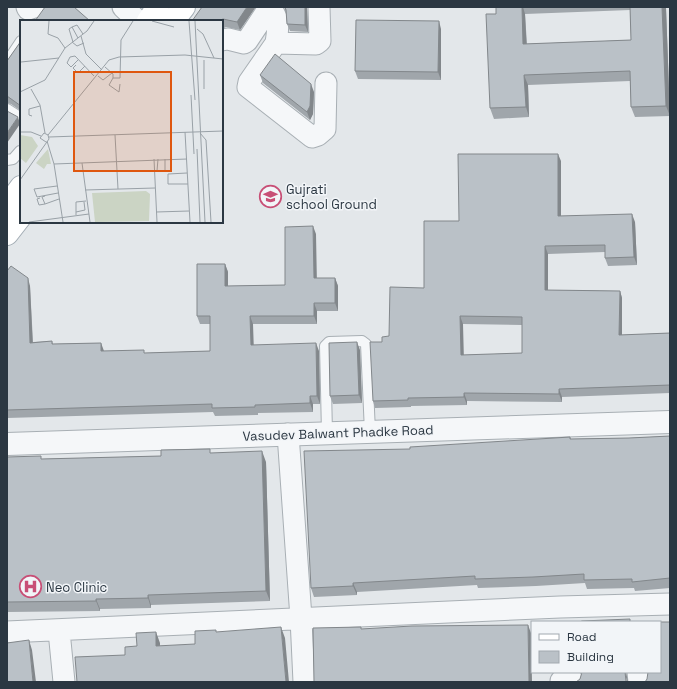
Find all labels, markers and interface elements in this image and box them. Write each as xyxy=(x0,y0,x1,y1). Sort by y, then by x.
inset map xyxy=(20,20,223,223)
place label: Gujrati school Ground xyxy=(286,181,377,213)
school or university icon: Gujrati school Ground xyxy=(258,183,284,209)
street label: Vasudev Balwant Phadke Road xyxy=(242,421,434,445)
hospital icon: Neo Clinic xyxy=(17,574,43,600)
place label: Neo Clinic xyxy=(46,579,108,596)
legend xyxy=(531,621,661,673)
text: Road xyxy=(567,629,596,645)
text: Building xyxy=(567,649,614,665)

